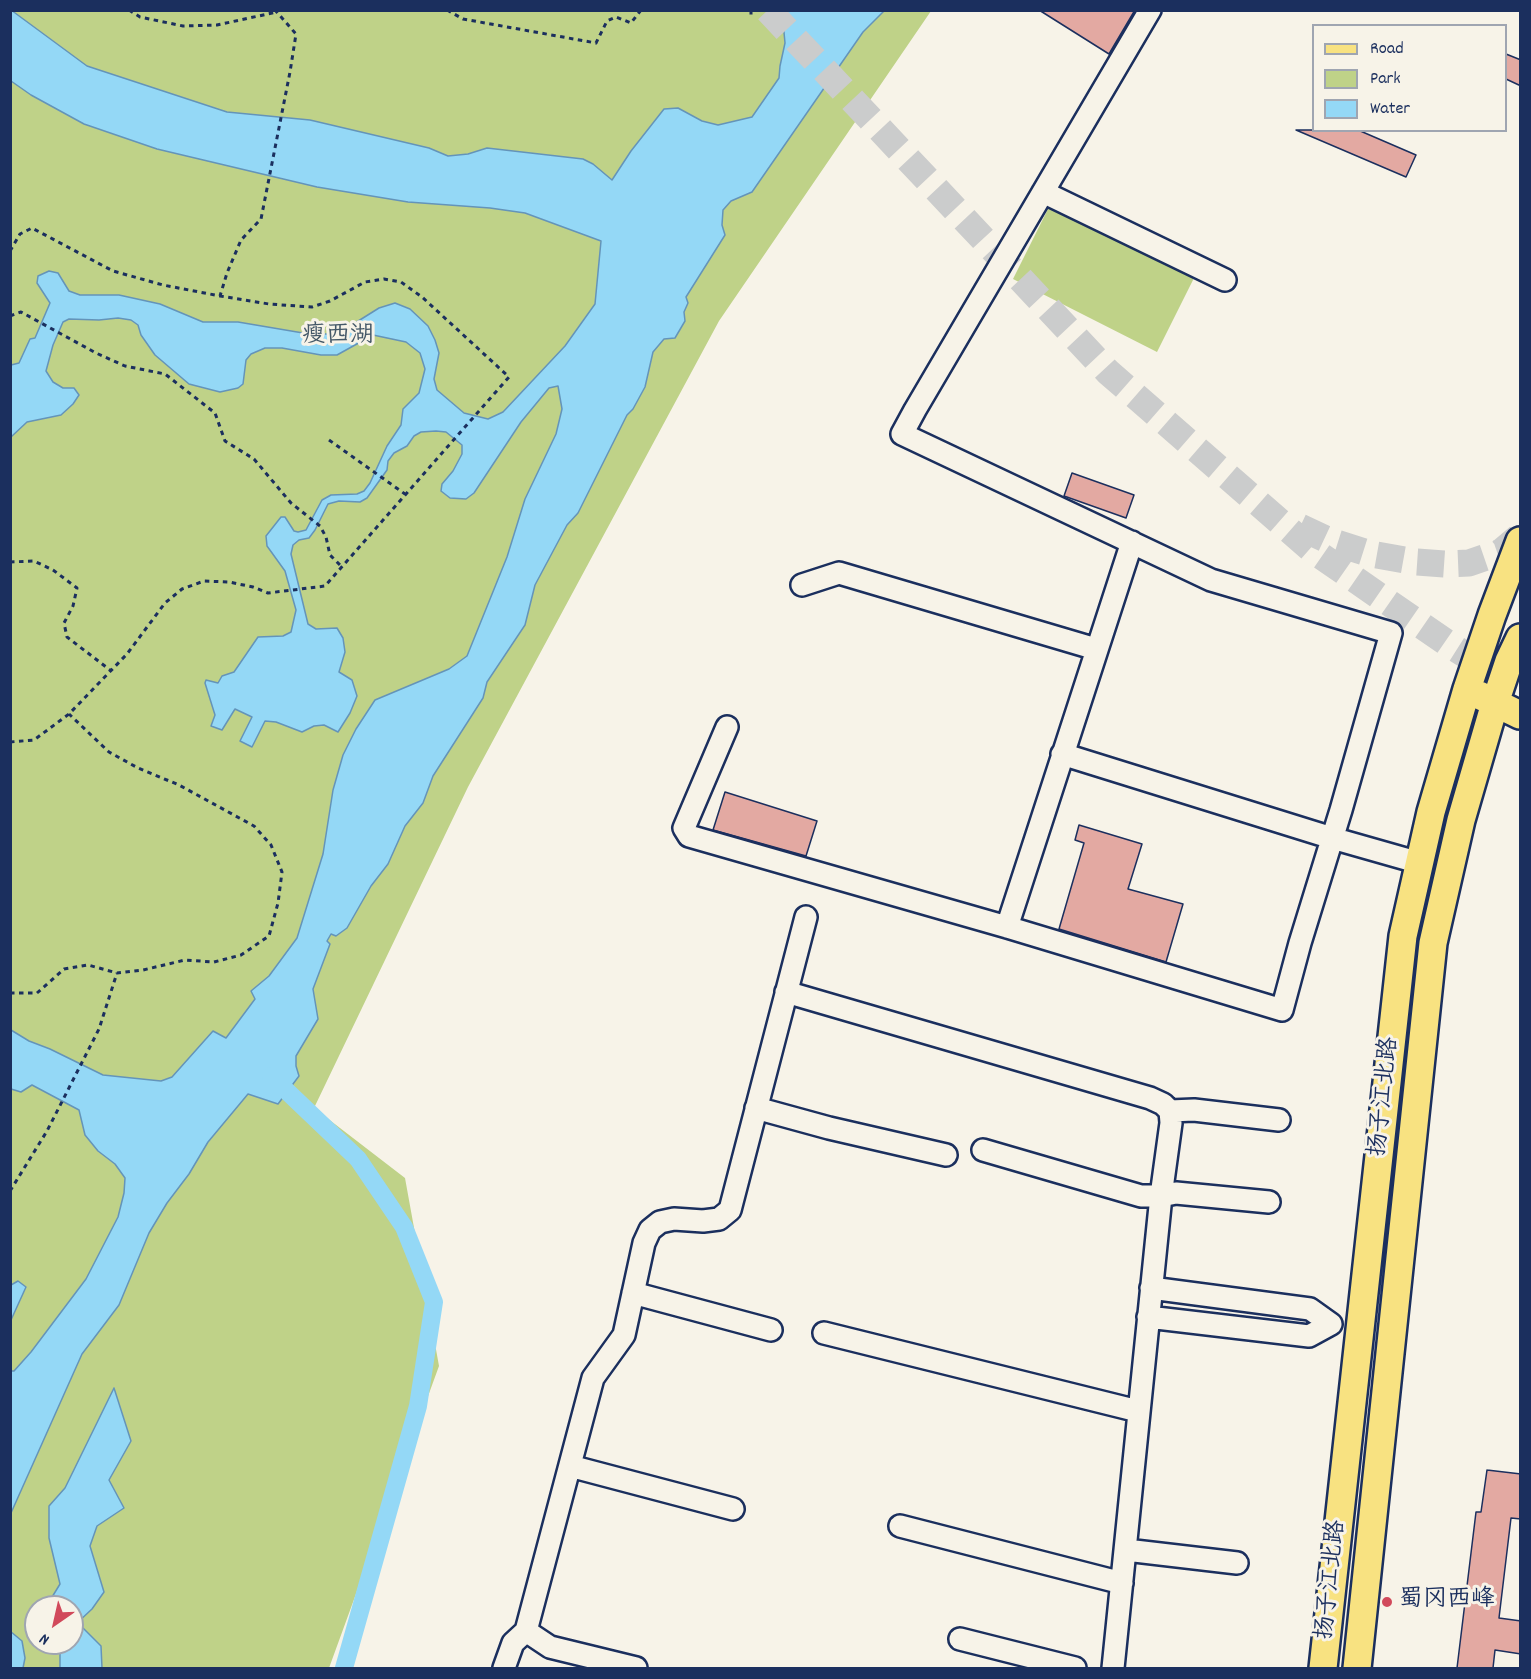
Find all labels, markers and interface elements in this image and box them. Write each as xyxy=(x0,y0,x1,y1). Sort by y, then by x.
legend xyxy=(1312,24,1507,132)
text: Road xyxy=(1370,37,1404,62)
text: Park xyxy=(1370,67,1401,92)
text: Water xyxy=(1370,97,1410,122)
park label: 瘦西湖 xyxy=(302,324,374,352)
street label: 扬子江北路 xyxy=(1365,1036,1407,1158)
street label: 扬子江北路 xyxy=(1312,1519,1354,1641)
place label: 蜀冈西峰 xyxy=(1399,1588,1495,1616)
north arrow xyxy=(24,1595,84,1655)
marker: 蜀冈西峰 xyxy=(1380,1595,1394,1609)
text: N xyxy=(35,1627,54,1650)

